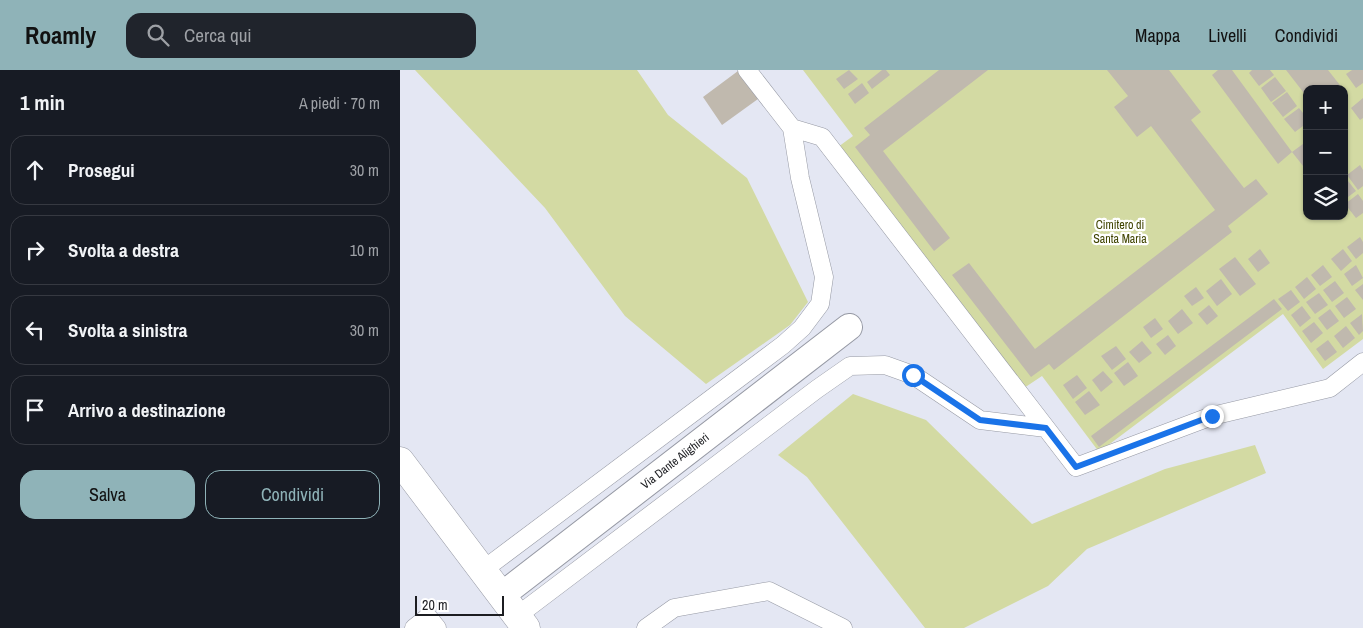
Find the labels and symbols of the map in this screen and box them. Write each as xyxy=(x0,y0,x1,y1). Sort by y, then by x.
park label: Cimitero di Santa Maria xyxy=(1093,217,1147,247)
route start xyxy=(902,364,925,387)
route end xyxy=(1201,405,1224,428)
street label: Via Dante Alighieri xyxy=(638,429,712,493)
scale bar xyxy=(415,593,504,616)

